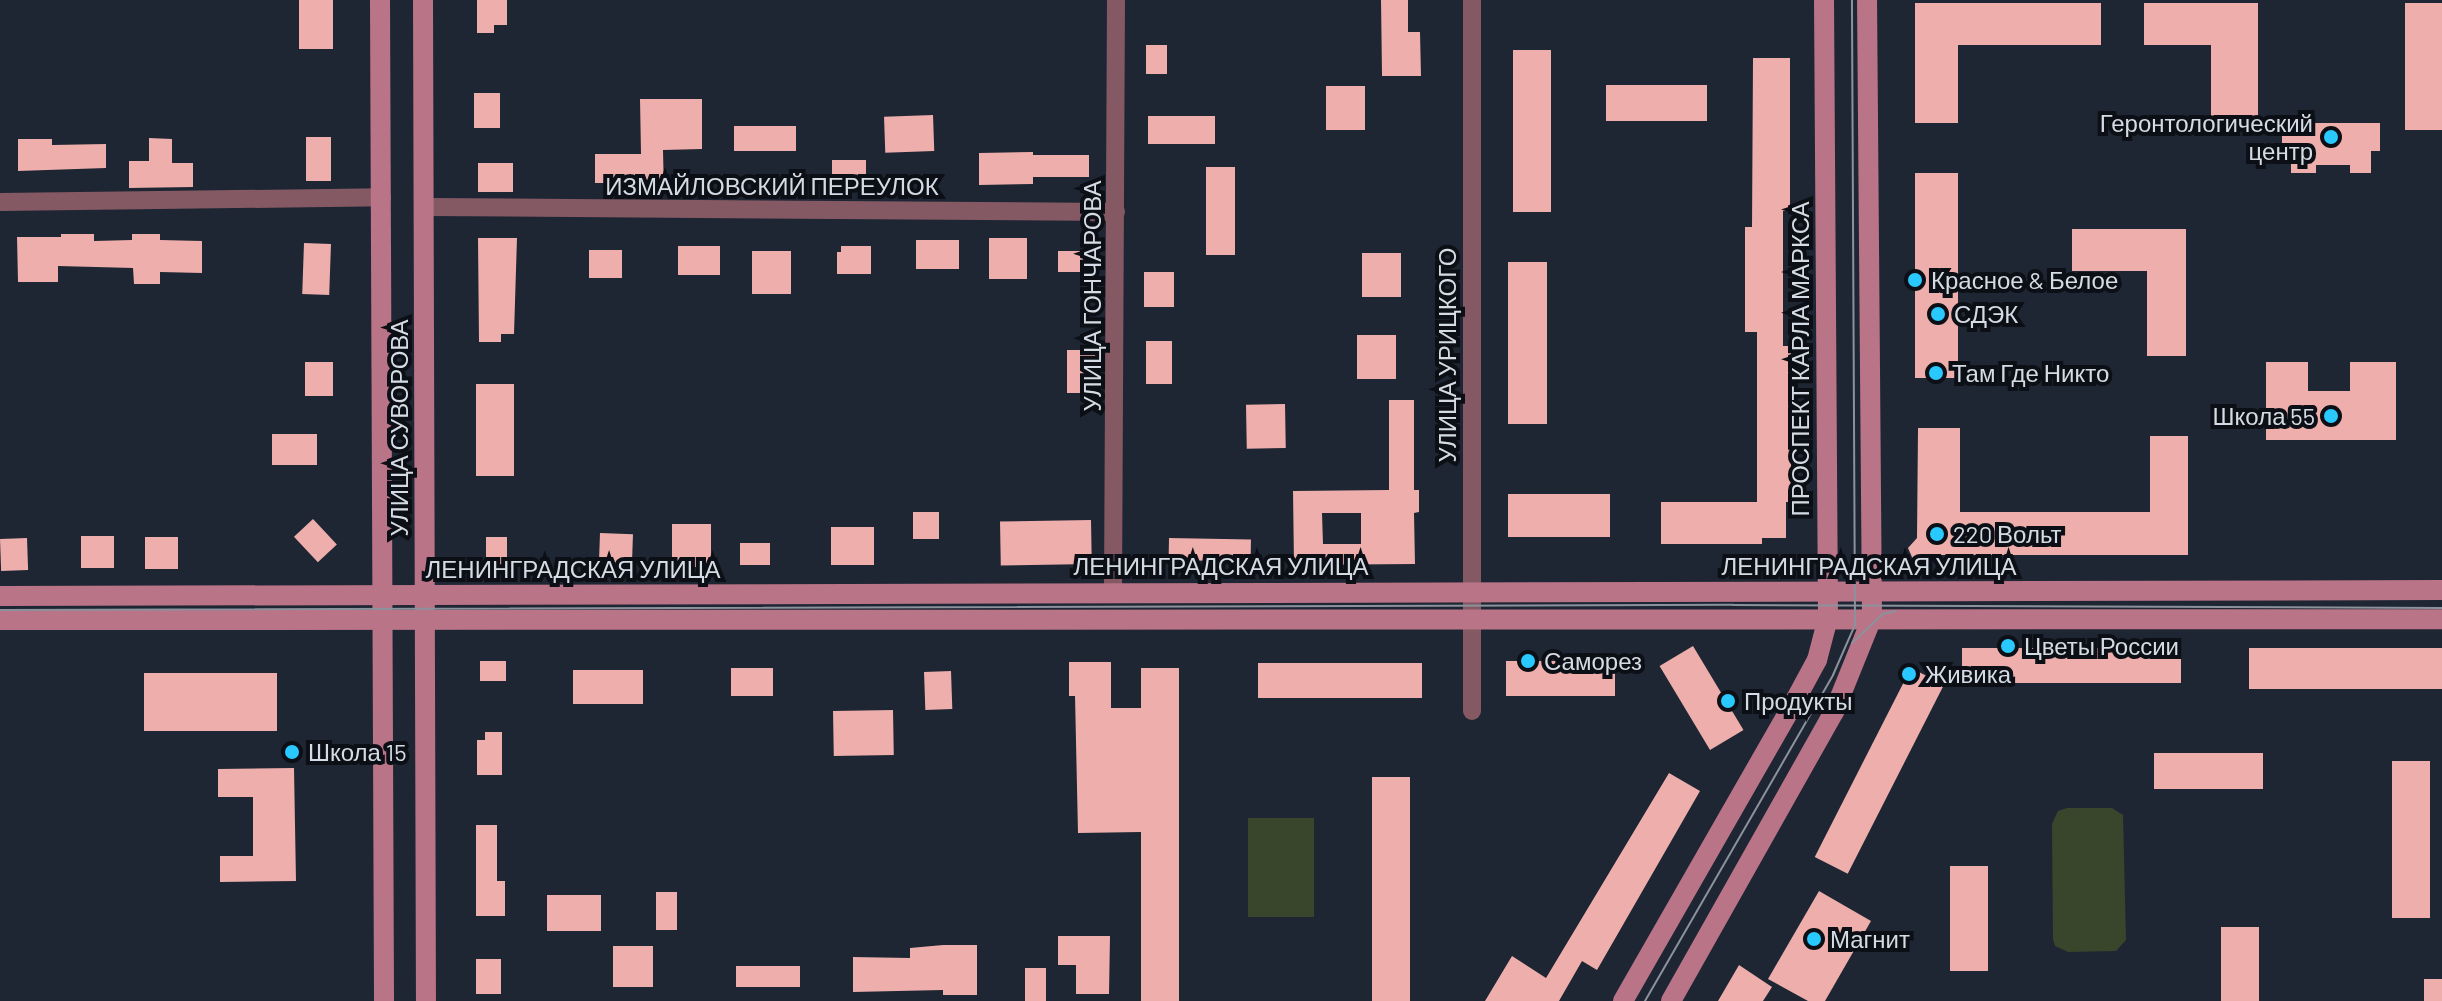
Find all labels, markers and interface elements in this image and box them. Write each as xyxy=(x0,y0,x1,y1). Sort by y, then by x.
place label: Геронтологический центр xyxy=(2100,109,2313,165)
marker: Геронтологический центр xyxy=(2320,126,2342,148)
street label: ИЗМАЙЛОВСКИЙ ПЕРЕУЛОК xyxy=(605,172,939,200)
street label: УЛИЦА ГОНЧАРОВА xyxy=(1078,180,1106,412)
street label: ПРОСПЕКТ КАРЛА МАРКСА xyxy=(1786,201,1814,517)
street label: УЛИЦА УРИЦКОГО xyxy=(1433,248,1461,462)
place label: Красное & Белое xyxy=(1931,266,2118,294)
marker: Красное & Белое xyxy=(1906,271,1924,289)
place label: СДЭК xyxy=(1954,300,2018,328)
marker: СДЭК xyxy=(1929,305,1947,323)
street label: УЛИЦА СУВОРОВА xyxy=(385,319,413,537)
place label: Там Где Никто xyxy=(1952,359,2109,387)
marker: Там Где Никто xyxy=(1927,364,1945,382)
place label: Школа 55 xyxy=(2213,402,2315,430)
marker: Школа 55 xyxy=(2322,407,2340,425)
place label: 220 Вольт xyxy=(1953,520,2062,548)
marker: 220 Вольт xyxy=(1928,525,1946,543)
street label: ЛЕНИНГРАДСКАЯ УЛИЦА xyxy=(1074,552,1368,580)
street label: ЛЕНИНГРАДСКАЯ УЛИЦА xyxy=(1722,552,2016,580)
street label: ЛЕНИНГРАДСКАЯ УЛИЦА xyxy=(426,555,720,583)
place label: Цветы России xyxy=(2024,632,2179,660)
marker: Цветы России xyxy=(1999,637,2017,655)
place label: Саморез xyxy=(1544,647,1642,675)
marker: Саморез xyxy=(1519,652,1537,670)
place label: Живика xyxy=(1925,660,2011,688)
marker: Живика xyxy=(1900,665,1918,683)
place label: Продукты xyxy=(1744,687,1852,715)
marker: Продукты xyxy=(1719,692,1737,710)
place label: Школа 15 xyxy=(308,738,406,766)
marker: Школа 15 xyxy=(283,743,301,761)
place label: Магнит xyxy=(1830,925,1910,953)
marker: Магнит xyxy=(1805,930,1823,948)

